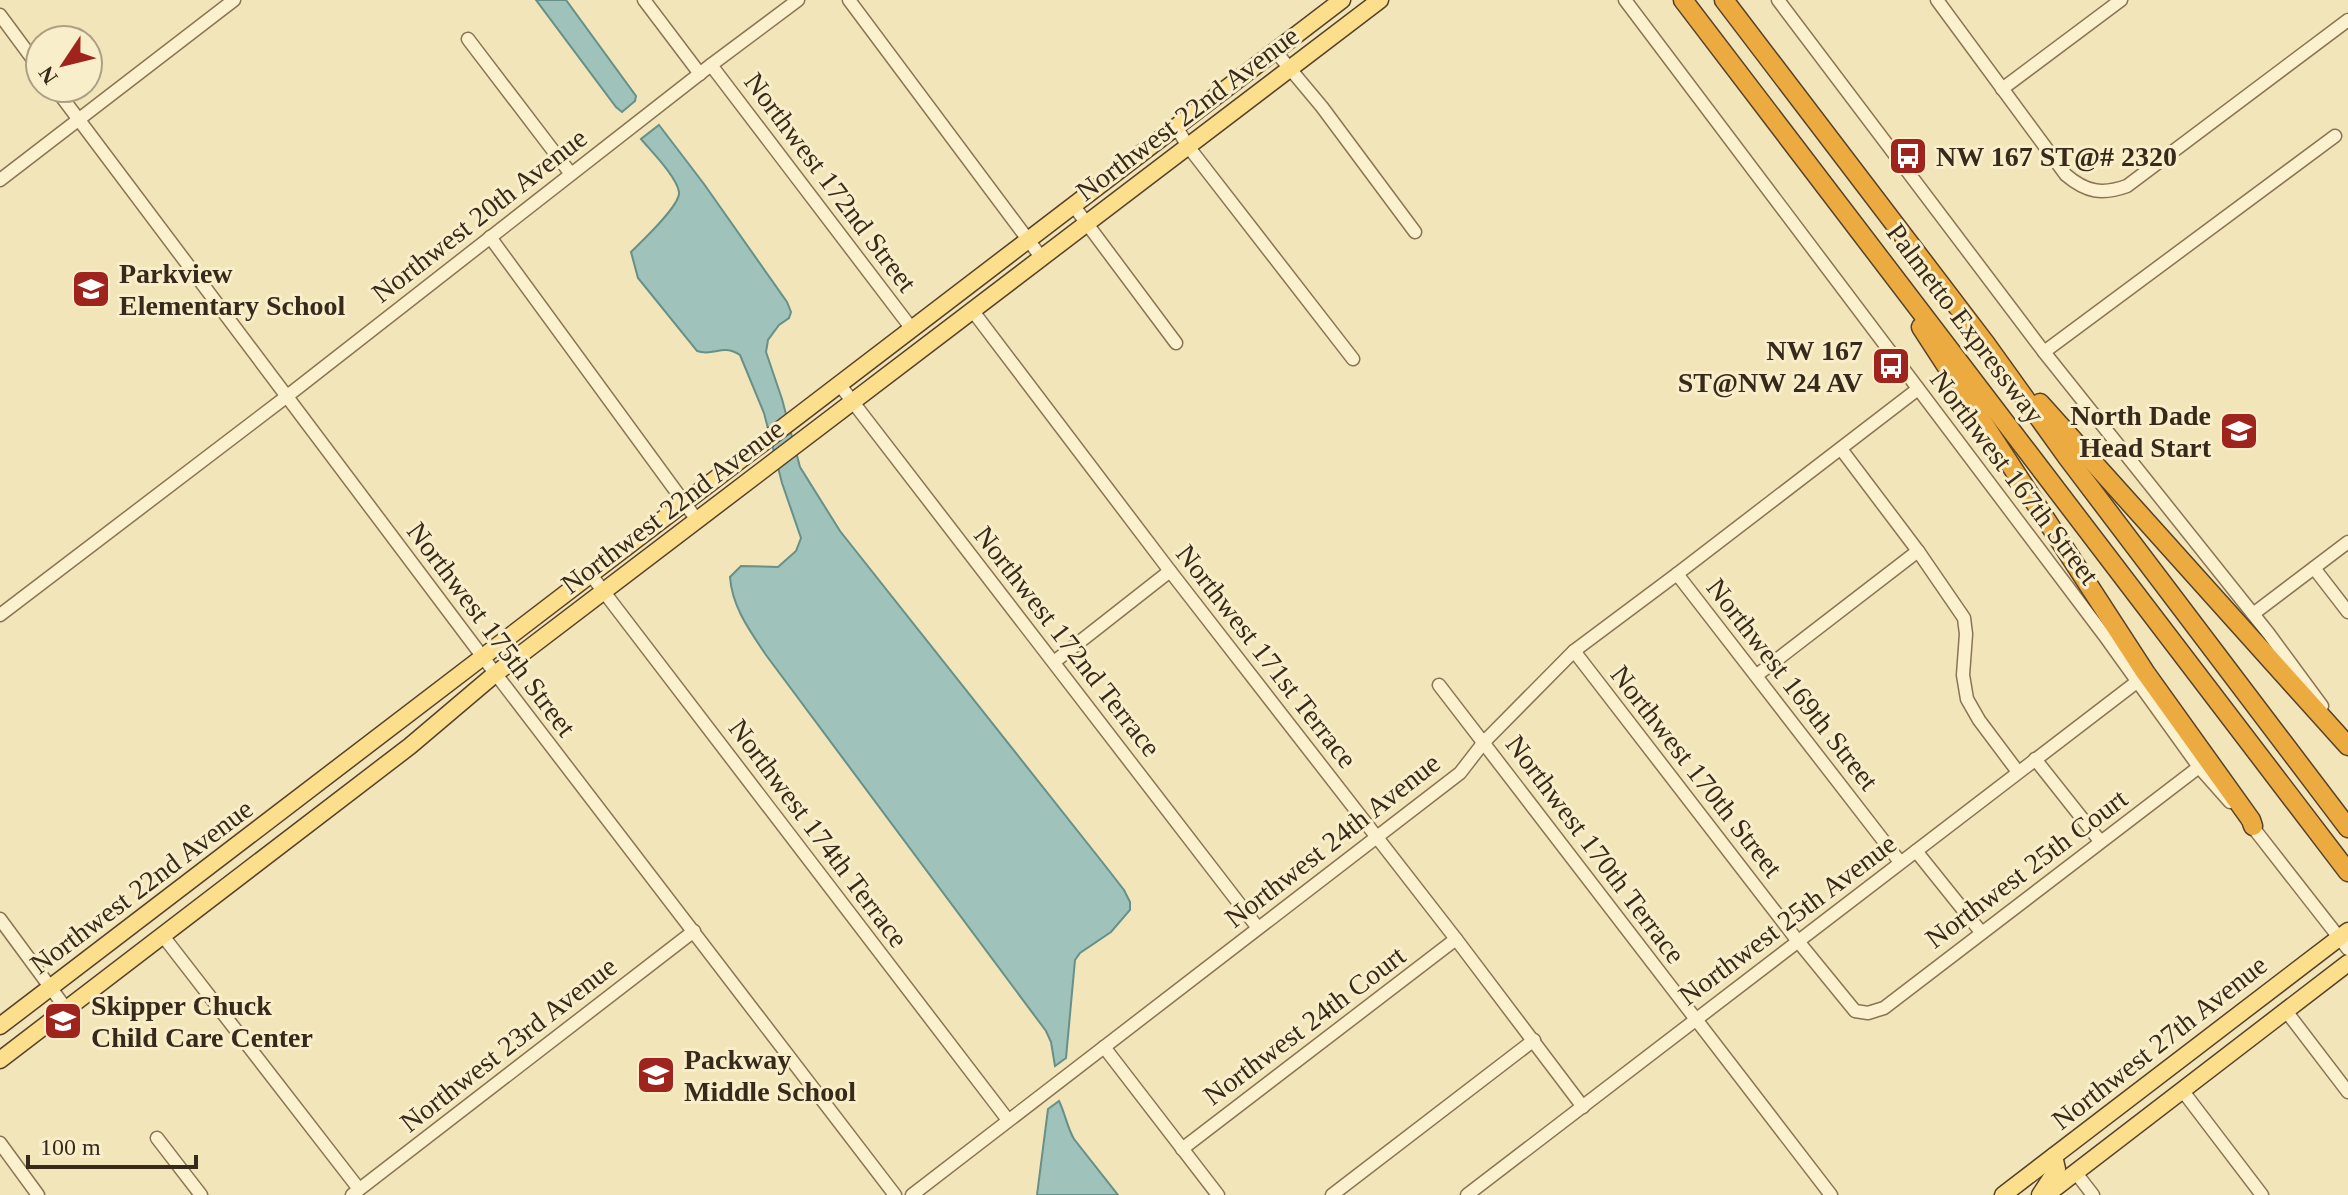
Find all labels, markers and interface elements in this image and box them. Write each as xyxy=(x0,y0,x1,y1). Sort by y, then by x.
street label: Northwest 22nd Avenue xyxy=(1070,20,1304,207)
north arrow xyxy=(24,24,104,104)
text: N xyxy=(33,61,63,89)
street label: Northwest 172nd Street xyxy=(738,67,923,298)
street label: Northwest 20th Avenue xyxy=(366,122,593,309)
bus stop icon: NW 167 ST@# 2320 xyxy=(1887,135,1929,177)
place label: NW 167 ST@# 2320 xyxy=(1936,141,2177,172)
street label: Palmetto Expressway xyxy=(1880,217,2051,429)
place label: Parkview Elementary School xyxy=(119,258,346,321)
school or university icon: Parkview Elementary School xyxy=(70,268,112,310)
place label: NW 167 ST@NW 24 AV xyxy=(1678,335,1863,398)
bus stop icon: NW 167 ST@NW 24 AV xyxy=(1870,345,1912,387)
street label: Northwest 167th Street xyxy=(1924,364,2105,591)
place label: North Dade Head Start xyxy=(2070,400,2212,463)
school or university icon: North Dade Head Start xyxy=(2218,410,2260,452)
street label: Northwest 22nd Avenue xyxy=(555,413,789,600)
street label: Northwest 175th Street xyxy=(401,516,582,743)
street label: Northwest 172nd Terrace xyxy=(968,520,1167,763)
street label: Northwest 171st Terrace xyxy=(1170,539,1363,774)
street label: Northwest 169th Street xyxy=(1700,572,1885,796)
street label: Northwest 170th Street xyxy=(1604,659,1789,883)
street label: Northwest 174th Terrace xyxy=(723,713,914,953)
street label: Northwest 170th Terrace xyxy=(1500,729,1691,969)
street label: Northwest 24th Avenue xyxy=(1219,747,1446,934)
street label: Northwest 25th Court xyxy=(1919,782,2133,954)
street label: Northwest 22nd Avenue xyxy=(24,793,258,980)
street label: Northwest 25th Avenue xyxy=(1673,828,1902,1011)
street label: Northwest 24th Court xyxy=(1197,939,1411,1111)
street label: Northwest 27th Avenue xyxy=(2046,949,2273,1136)
street label: Northwest 23rd Avenue xyxy=(394,950,622,1138)
place label: Skipper Chuck Child Care Center xyxy=(91,990,313,1053)
school or university icon: Skipper Chuck Child Care Center xyxy=(42,1000,84,1042)
place label: Packway Middle School xyxy=(684,1044,856,1107)
school or university icon: Packway Middle School xyxy=(635,1054,677,1096)
scale bar xyxy=(28,1119,196,1169)
text: 100 m xyxy=(40,1134,101,1160)

